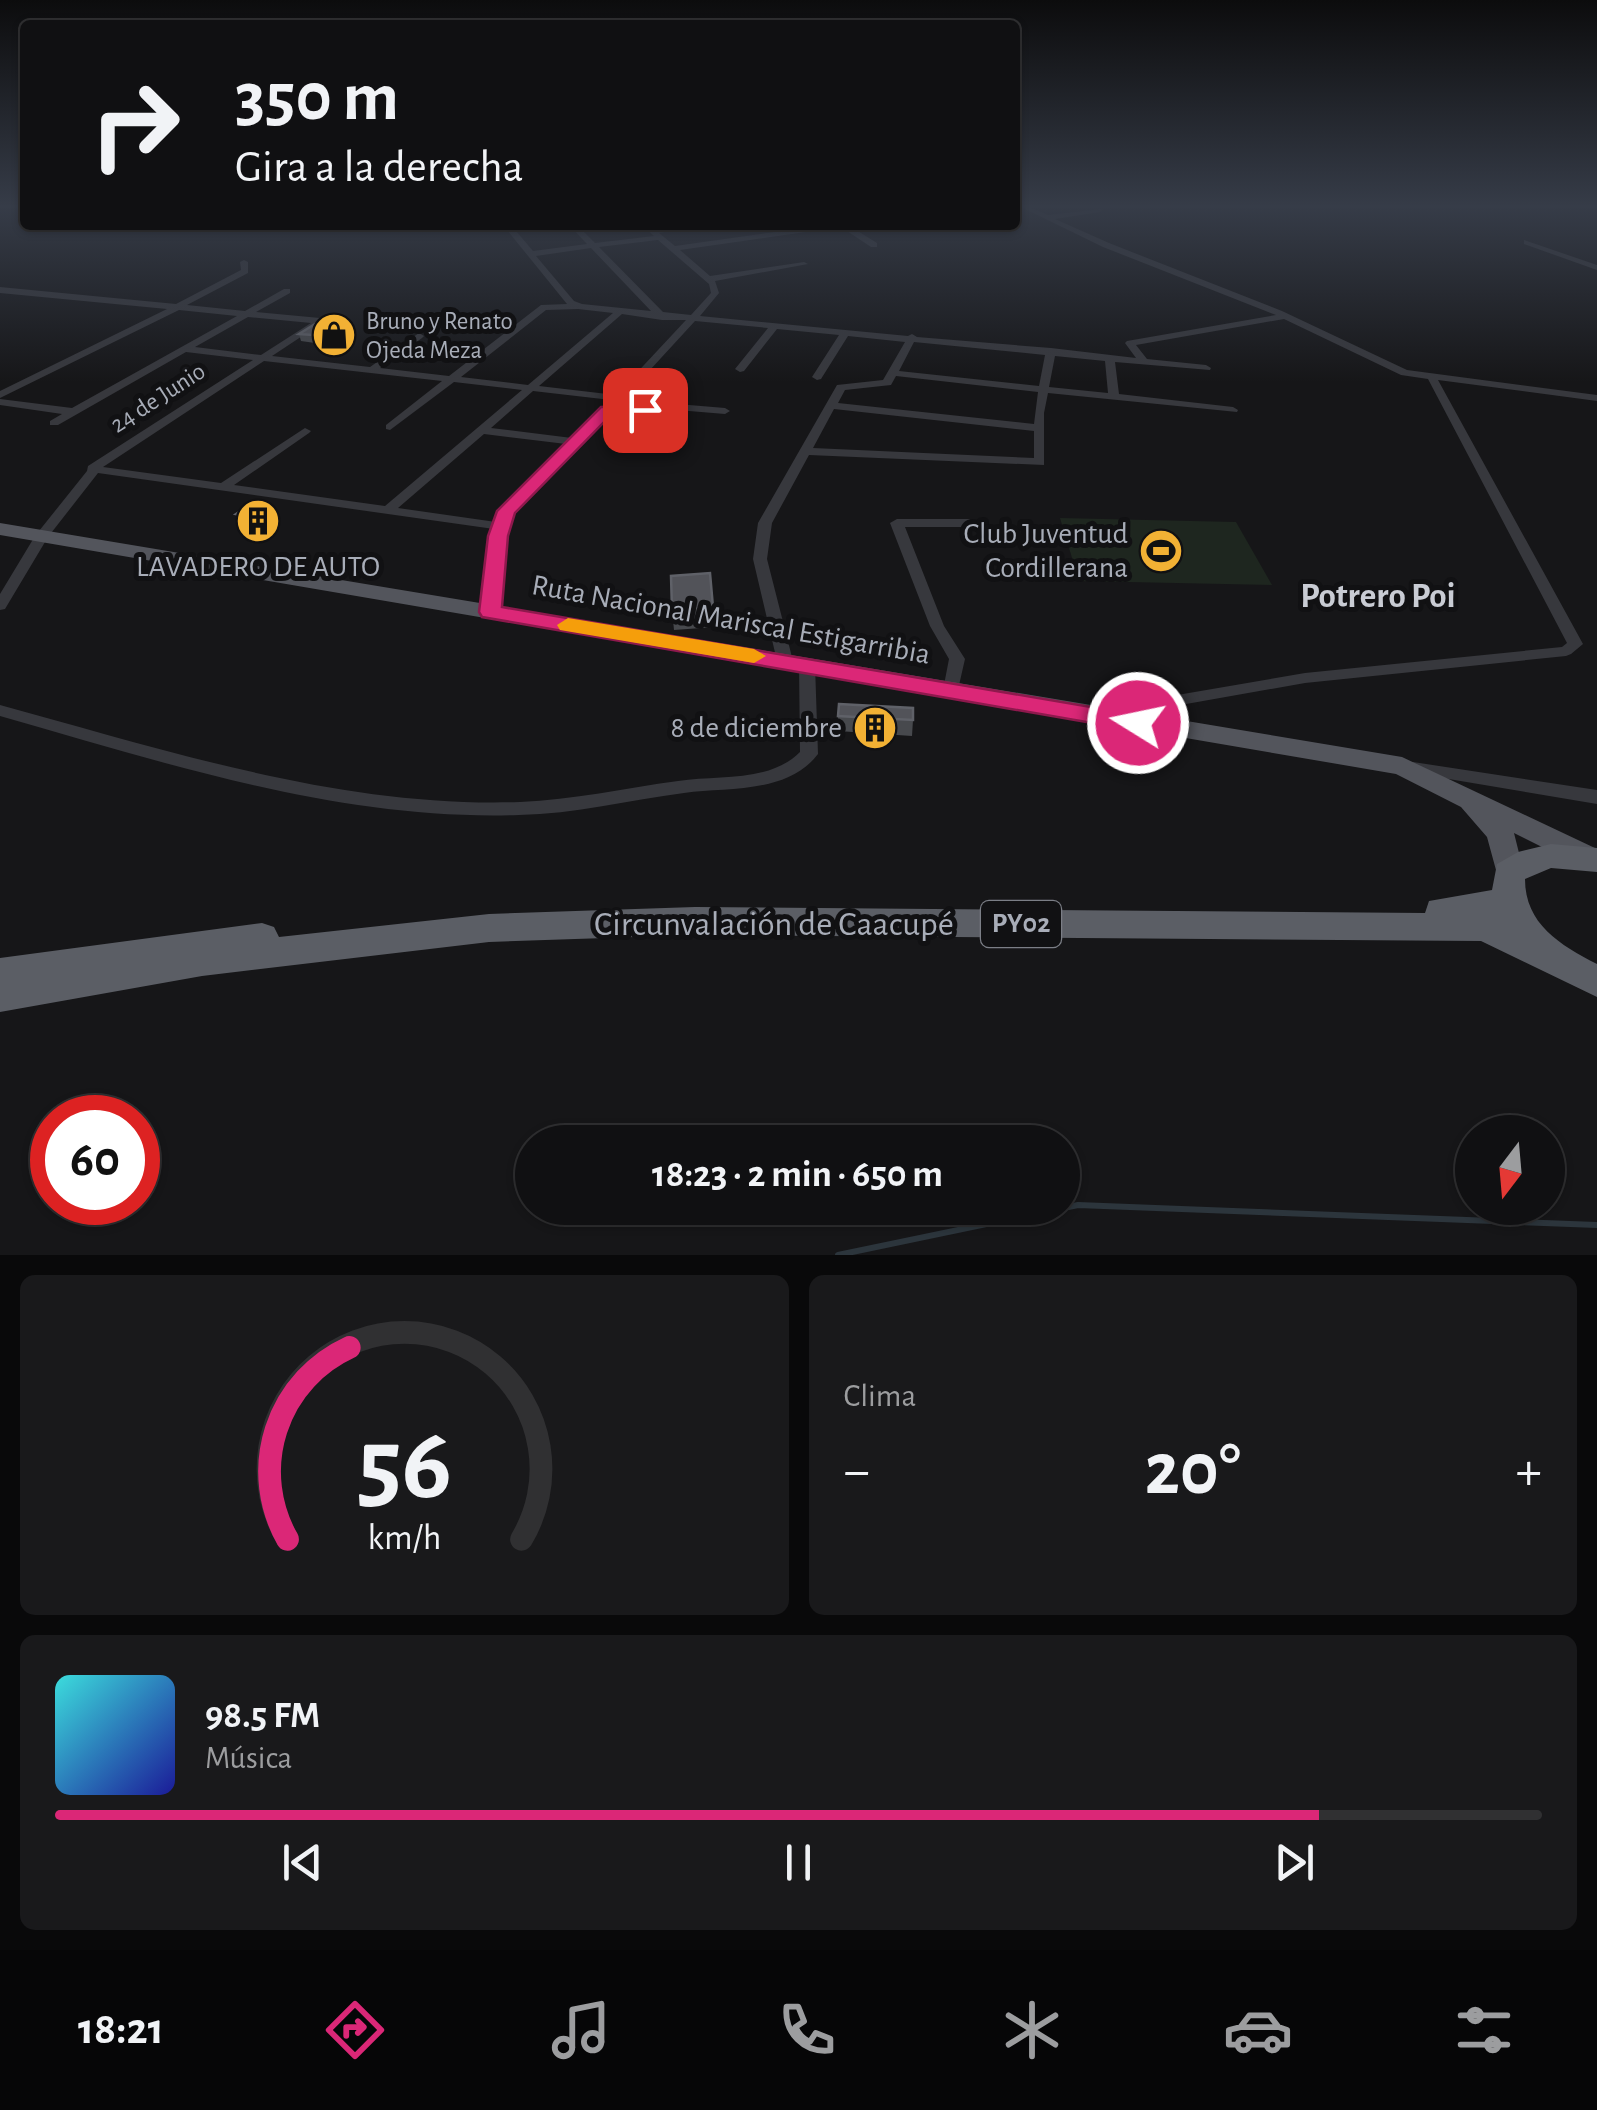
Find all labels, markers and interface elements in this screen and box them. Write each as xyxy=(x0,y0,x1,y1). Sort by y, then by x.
icon: right xyxy=(70,60,200,190)
text: 350 m xyxy=(235,63,399,133)
text: Gira a la derecha xyxy=(235,145,524,190)
place label: Bruno y Renato Ojeda Meza xyxy=(366,309,513,363)
shop icon: Bruno y Renato Ojeda Meza xyxy=(311,312,357,358)
street label: 24 de Junio xyxy=(106,358,210,438)
pin xyxy=(603,368,688,453)
icon: arrive xyxy=(618,383,673,438)
building icon: LAVADERO DE AUTO xyxy=(235,498,281,544)
place label: Club Juventud Cordillerana xyxy=(963,519,1128,583)
sports icon: Club Juventud Cordillerana xyxy=(1138,528,1184,574)
place label: LAVADERO DE AUTO xyxy=(136,552,380,582)
street label: Ruta Nacional Mariscal Estigarribia xyxy=(529,570,933,670)
district label: Potrero Poi xyxy=(1300,579,1456,614)
position arrow xyxy=(1086,671,1190,775)
building icon: 8 de diciembre xyxy=(852,705,898,751)
place label: 8 de diciembre xyxy=(670,713,842,743)
road number: PY02 xyxy=(981,901,1061,947)
street label: Circunvalación de Caacupé xyxy=(594,907,954,942)
speed limit sign: 60 xyxy=(30,1095,160,1225)
north arrow xyxy=(1455,1115,1565,1225)
map controls xyxy=(1455,1115,1565,1225)
text: 18:23 · 2 min · 650 m xyxy=(652,1156,943,1194)
text: Clima xyxy=(844,1380,916,1412)
text: 56 xyxy=(357,1414,452,1518)
text: 20° xyxy=(1145,1433,1241,1508)
text: − xyxy=(844,1444,870,1499)
text: + xyxy=(1516,1444,1542,1499)
text: km/h xyxy=(367,1520,441,1556)
text: 98.5 FM xyxy=(205,1697,320,1735)
text: Música xyxy=(205,1742,292,1774)
icon: previous xyxy=(275,1835,330,1890)
icon: pause xyxy=(771,1835,826,1890)
icon: next xyxy=(1267,1835,1322,1890)
icon: directions xyxy=(320,1995,390,2065)
icon: music xyxy=(546,1995,616,2065)
icon: phone xyxy=(772,1995,842,2065)
icon: climate xyxy=(997,1995,1067,2065)
icon: car xyxy=(1223,1995,1293,2065)
icon: filters xyxy=(1449,1995,1519,2065)
text: 18:21 xyxy=(78,2007,164,2052)

